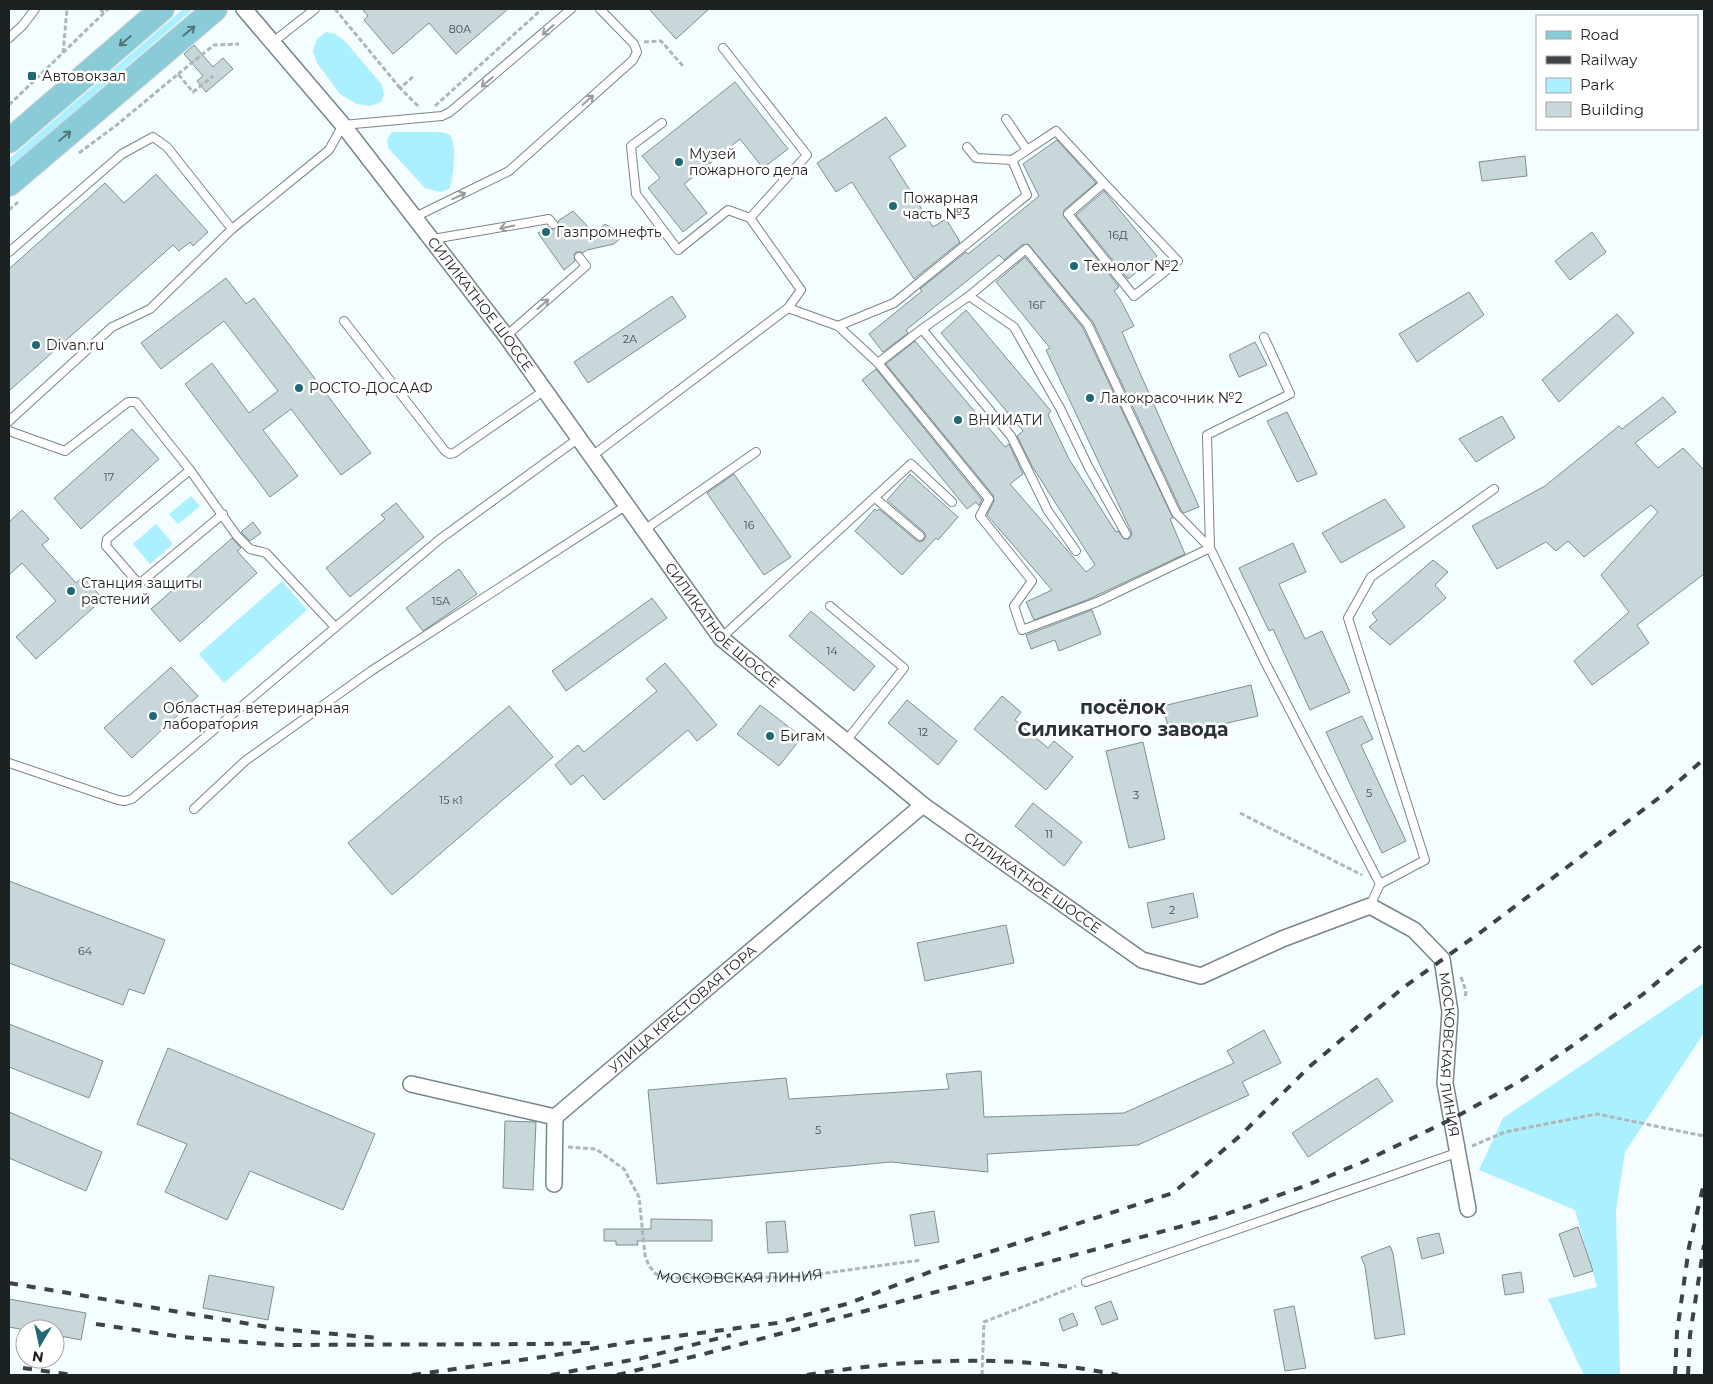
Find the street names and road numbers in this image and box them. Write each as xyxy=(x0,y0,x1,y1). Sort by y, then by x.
street label: СИЛИКАТНОЕ ШОССЕ xyxy=(424,233,537,374)
street label: СИЛИКАТНОЕ ШОССЕ xyxy=(661,559,783,692)
street label: СИЛИКАТНОЕ ШОССЕ xyxy=(960,828,1105,937)
street label: УЛИЦА КРЕСТОВАЯ ГОРА xyxy=(605,941,761,1077)
street label: МОСКОВСКАЯ ЛИНИЯ xyxy=(1435,971,1464,1138)
street label: МОСКОВСКАЯ ЛИНИЯ xyxy=(654,1265,824,1287)

